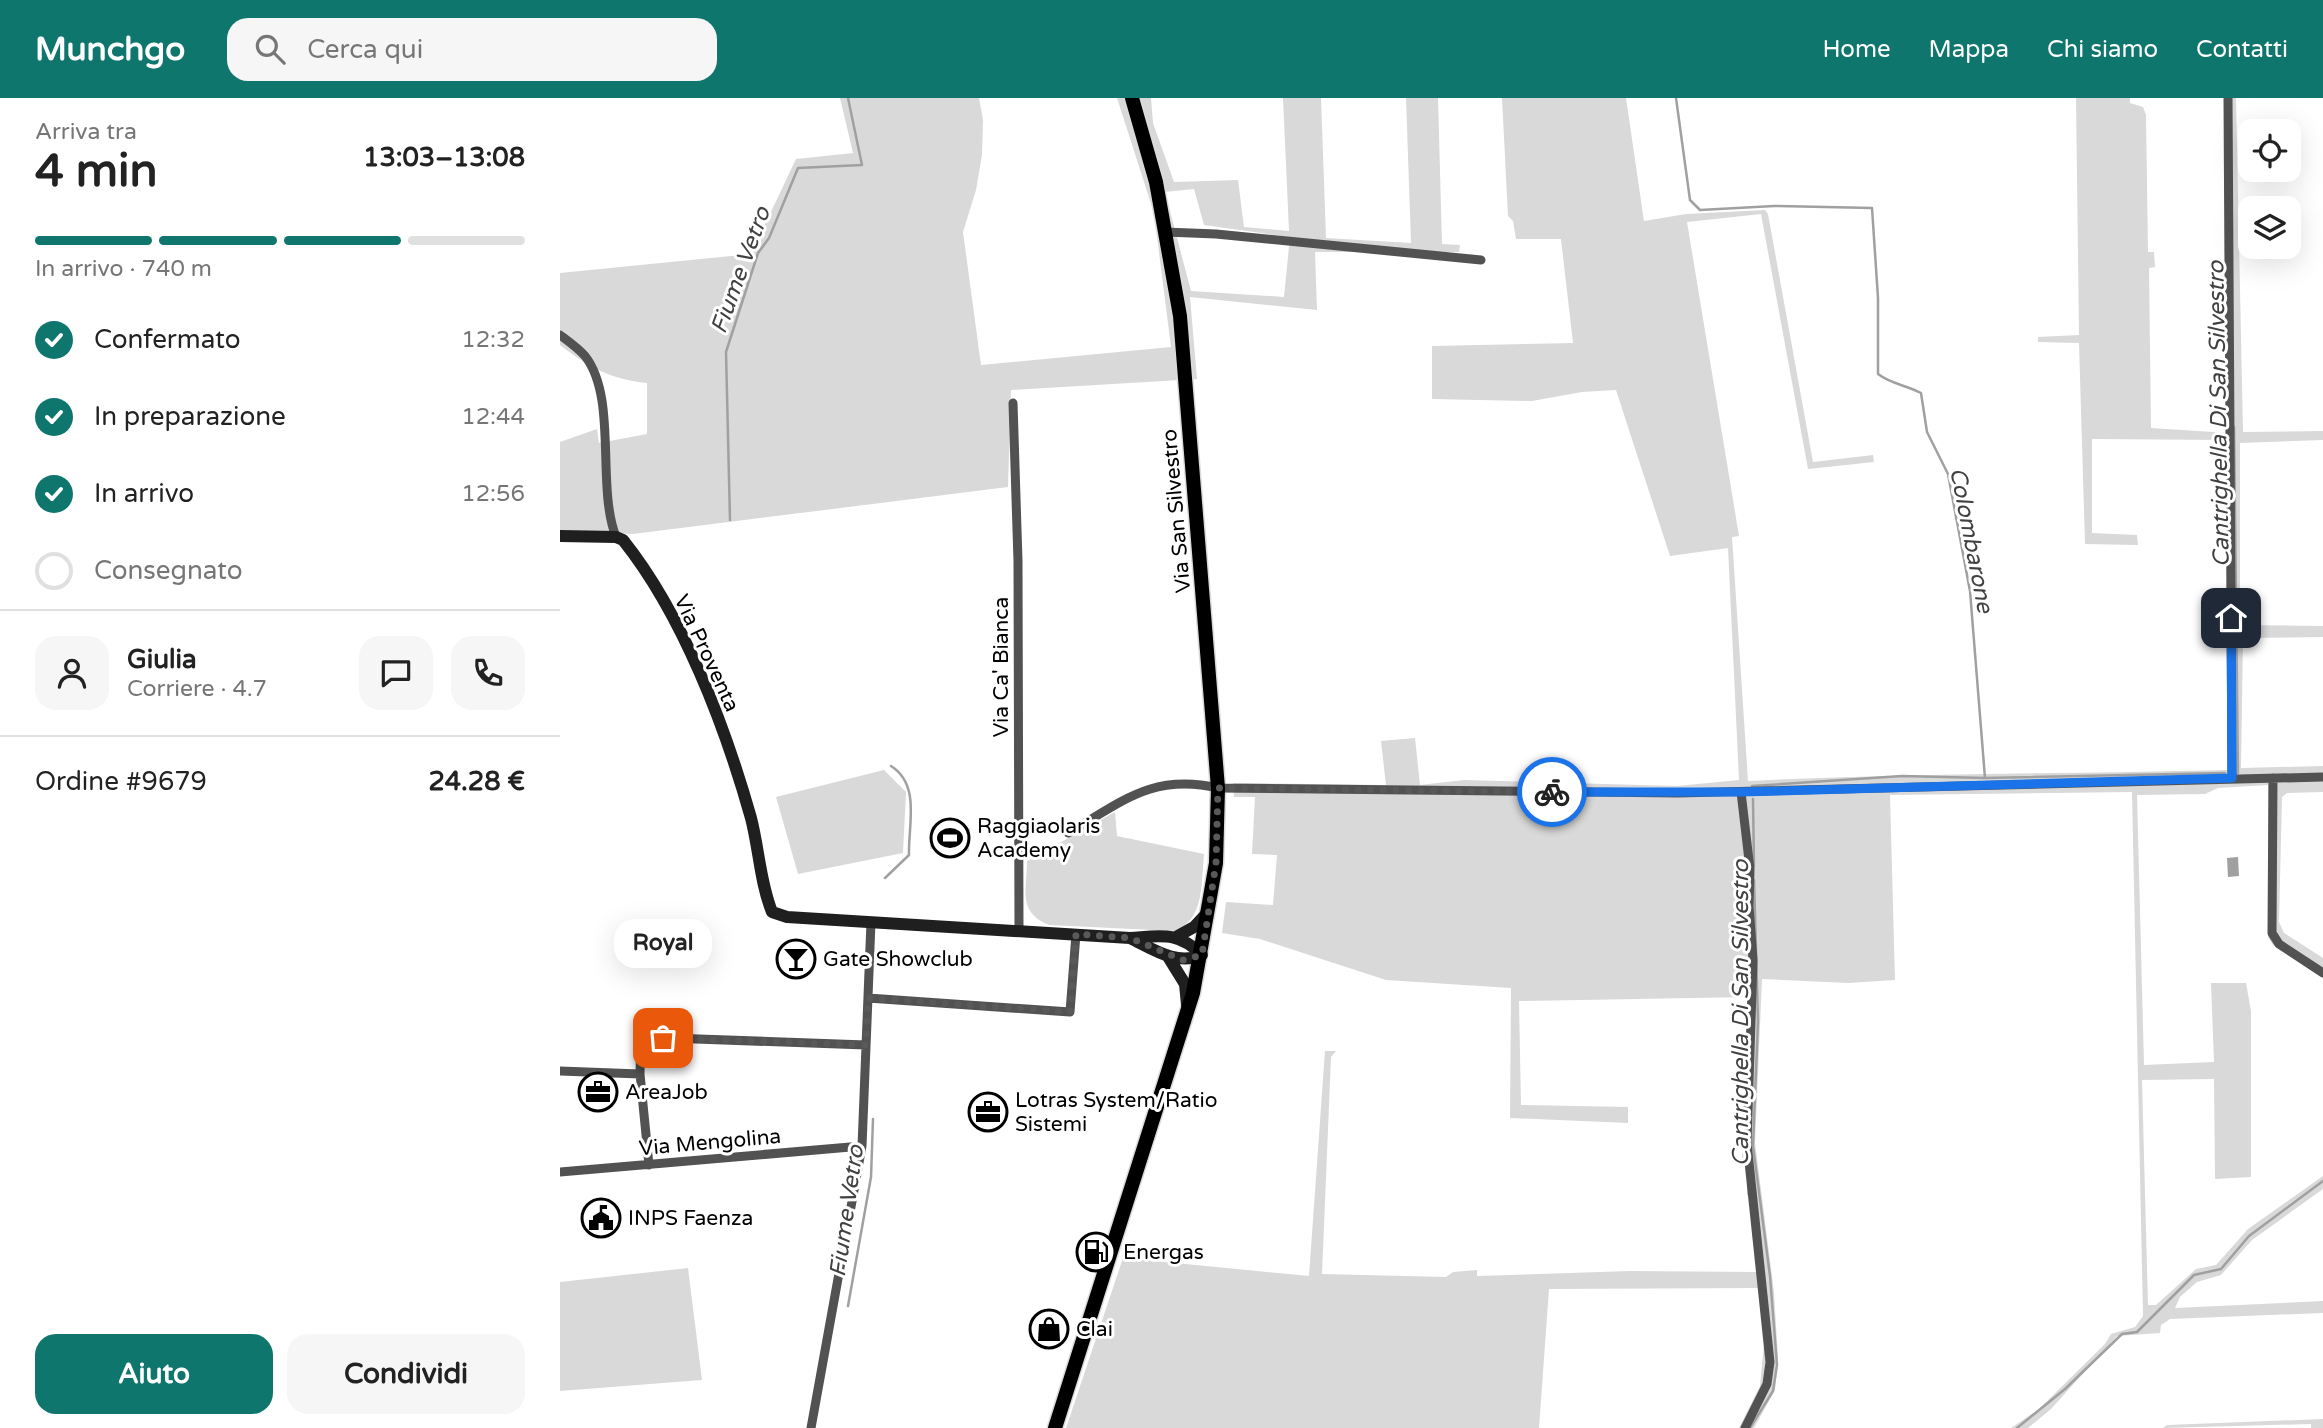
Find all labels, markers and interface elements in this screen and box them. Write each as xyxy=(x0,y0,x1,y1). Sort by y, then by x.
search box xyxy=(227,18,717,81)
text: Munchgo xyxy=(35,30,185,69)
icon: search xyxy=(251,30,289,68)
text: Cerca qui xyxy=(307,34,423,65)
text: Home xyxy=(1823,35,1891,64)
text: Mappa xyxy=(1929,35,2009,64)
text: Chi siamo xyxy=(2047,35,2158,64)
text: Contatti xyxy=(2196,35,2288,64)
text: Arriva tra xyxy=(35,118,137,146)
map controls xyxy=(2238,119,2301,259)
button: locate xyxy=(2238,119,2301,182)
text: 13:03–13:08 xyxy=(363,142,525,173)
text: 4 min xyxy=(35,144,158,199)
button: layers xyxy=(2238,196,2301,259)
water label: Fiume Vetro xyxy=(705,202,777,337)
text: In arrivo · 740 m xyxy=(35,255,212,283)
water label: Cantrighella Di San Silvestro xyxy=(2202,260,2236,567)
icon: check xyxy=(35,321,73,359)
text: Confermato xyxy=(94,324,241,355)
text: 12:32 xyxy=(461,326,525,354)
icon: check xyxy=(35,398,73,436)
text: In preparazione xyxy=(94,401,286,432)
text: 12:44 xyxy=(461,403,525,431)
street label: Via San Silvestro xyxy=(1157,428,1196,594)
water label: Colombarone xyxy=(1943,465,1999,617)
icon: check xyxy=(35,475,73,513)
text: In arrivo xyxy=(94,478,194,509)
text: 12:56 xyxy=(461,480,525,508)
text: Consegnato xyxy=(94,555,243,586)
pin xyxy=(2201,588,2261,648)
street label: Via Proventa xyxy=(669,591,745,716)
street label: Via Ca' Bianca xyxy=(989,597,1014,737)
icon: home xyxy=(2212,599,2250,637)
button: person xyxy=(35,636,109,710)
button: chat xyxy=(359,636,433,710)
button: phone xyxy=(451,636,525,710)
text: Giulia xyxy=(127,644,197,675)
text: Corriere · 4.7 xyxy=(127,675,267,703)
courier xyxy=(1517,757,1587,827)
text: Ordine #9679 xyxy=(35,766,207,797)
text: 24.28 € xyxy=(428,766,525,797)
icon: bike xyxy=(1533,773,1571,811)
place label: Raggiaolaris Academy xyxy=(977,814,1100,863)
sports icon: Raggiaolaris Academy xyxy=(929,817,971,859)
water label: Cantrighella Di San Silvestro xyxy=(1727,859,1755,1166)
callout: Royal xyxy=(614,919,712,968)
text: Royal xyxy=(632,929,694,957)
bar icon: Gate Showclub xyxy=(775,938,817,980)
place label: Gate Showclub xyxy=(823,947,973,972)
pin xyxy=(633,1008,693,1068)
icon: bag xyxy=(644,1019,682,1057)
office icon: AreaJob xyxy=(577,1071,619,1113)
place label: AreaJob xyxy=(625,1080,708,1105)
place label: Lotras System/Ratio Sistemi xyxy=(1015,1088,1218,1137)
office icon: Lotras System/Ratio Sistemi xyxy=(967,1091,1009,1133)
street label: Via Mengolina xyxy=(638,1124,782,1161)
water label: Fiume Vetro xyxy=(824,1143,870,1279)
public building icon: INPS Faenza xyxy=(580,1197,622,1239)
place label: INPS Faenza xyxy=(628,1206,753,1231)
fuel station icon: Energas xyxy=(1075,1231,1117,1273)
place label: Energas xyxy=(1123,1240,1204,1265)
shop icon: Clai xyxy=(1028,1308,1070,1350)
place label: Clai xyxy=(1076,1317,1113,1342)
button: Aiuto xyxy=(35,1334,273,1414)
button: Condividi xyxy=(287,1334,525,1414)

